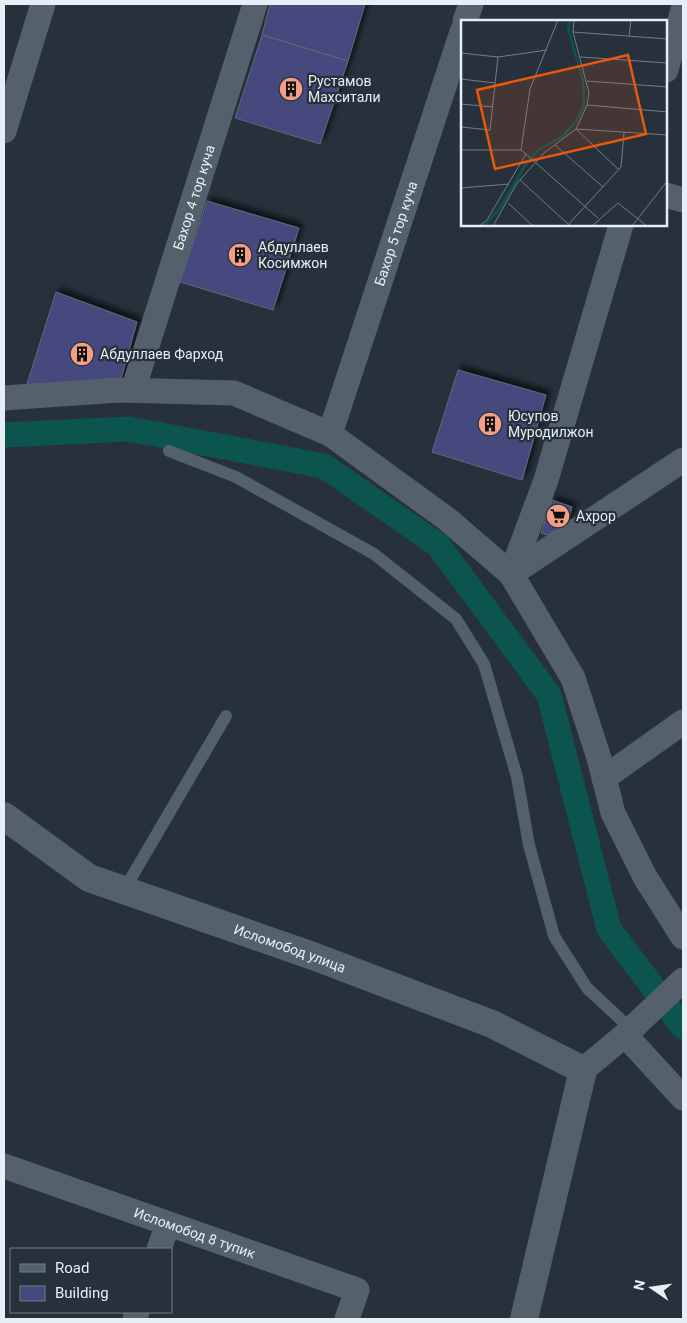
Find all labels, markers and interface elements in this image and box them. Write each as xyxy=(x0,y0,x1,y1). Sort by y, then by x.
inset map xyxy=(461,20,667,226)
place label: Рустамов Махситали xyxy=(308,73,380,105)
building icon: Рустамов Махситали xyxy=(278,76,304,102)
street label: Бахор 4 тор куча xyxy=(170,143,218,252)
street label: Бахор 5 тор куча xyxy=(371,179,420,288)
place label: Абдуллаев Косимжон xyxy=(258,239,329,271)
building icon: Абдуллаев Косимжон xyxy=(227,242,253,268)
building icon: Абдуллаев Фарход xyxy=(69,341,95,367)
place label: Абдуллаев Фарход xyxy=(100,346,224,362)
place label: Юсупов Муродилжон xyxy=(508,408,593,440)
building icon: Юсупов Муродилжон xyxy=(477,411,503,437)
supermarket icon: Ахрор xyxy=(545,503,571,529)
place label: Ахрор xyxy=(576,508,616,524)
street label: Исломобод улица xyxy=(232,921,348,976)
street label: Исломобод 8 тупик xyxy=(132,1204,258,1262)
legend xyxy=(10,1248,172,1313)
text: Road xyxy=(55,1259,89,1277)
north arrow xyxy=(627,1263,677,1313)
text: N xyxy=(630,1278,648,1292)
text: Building xyxy=(55,1284,109,1302)

